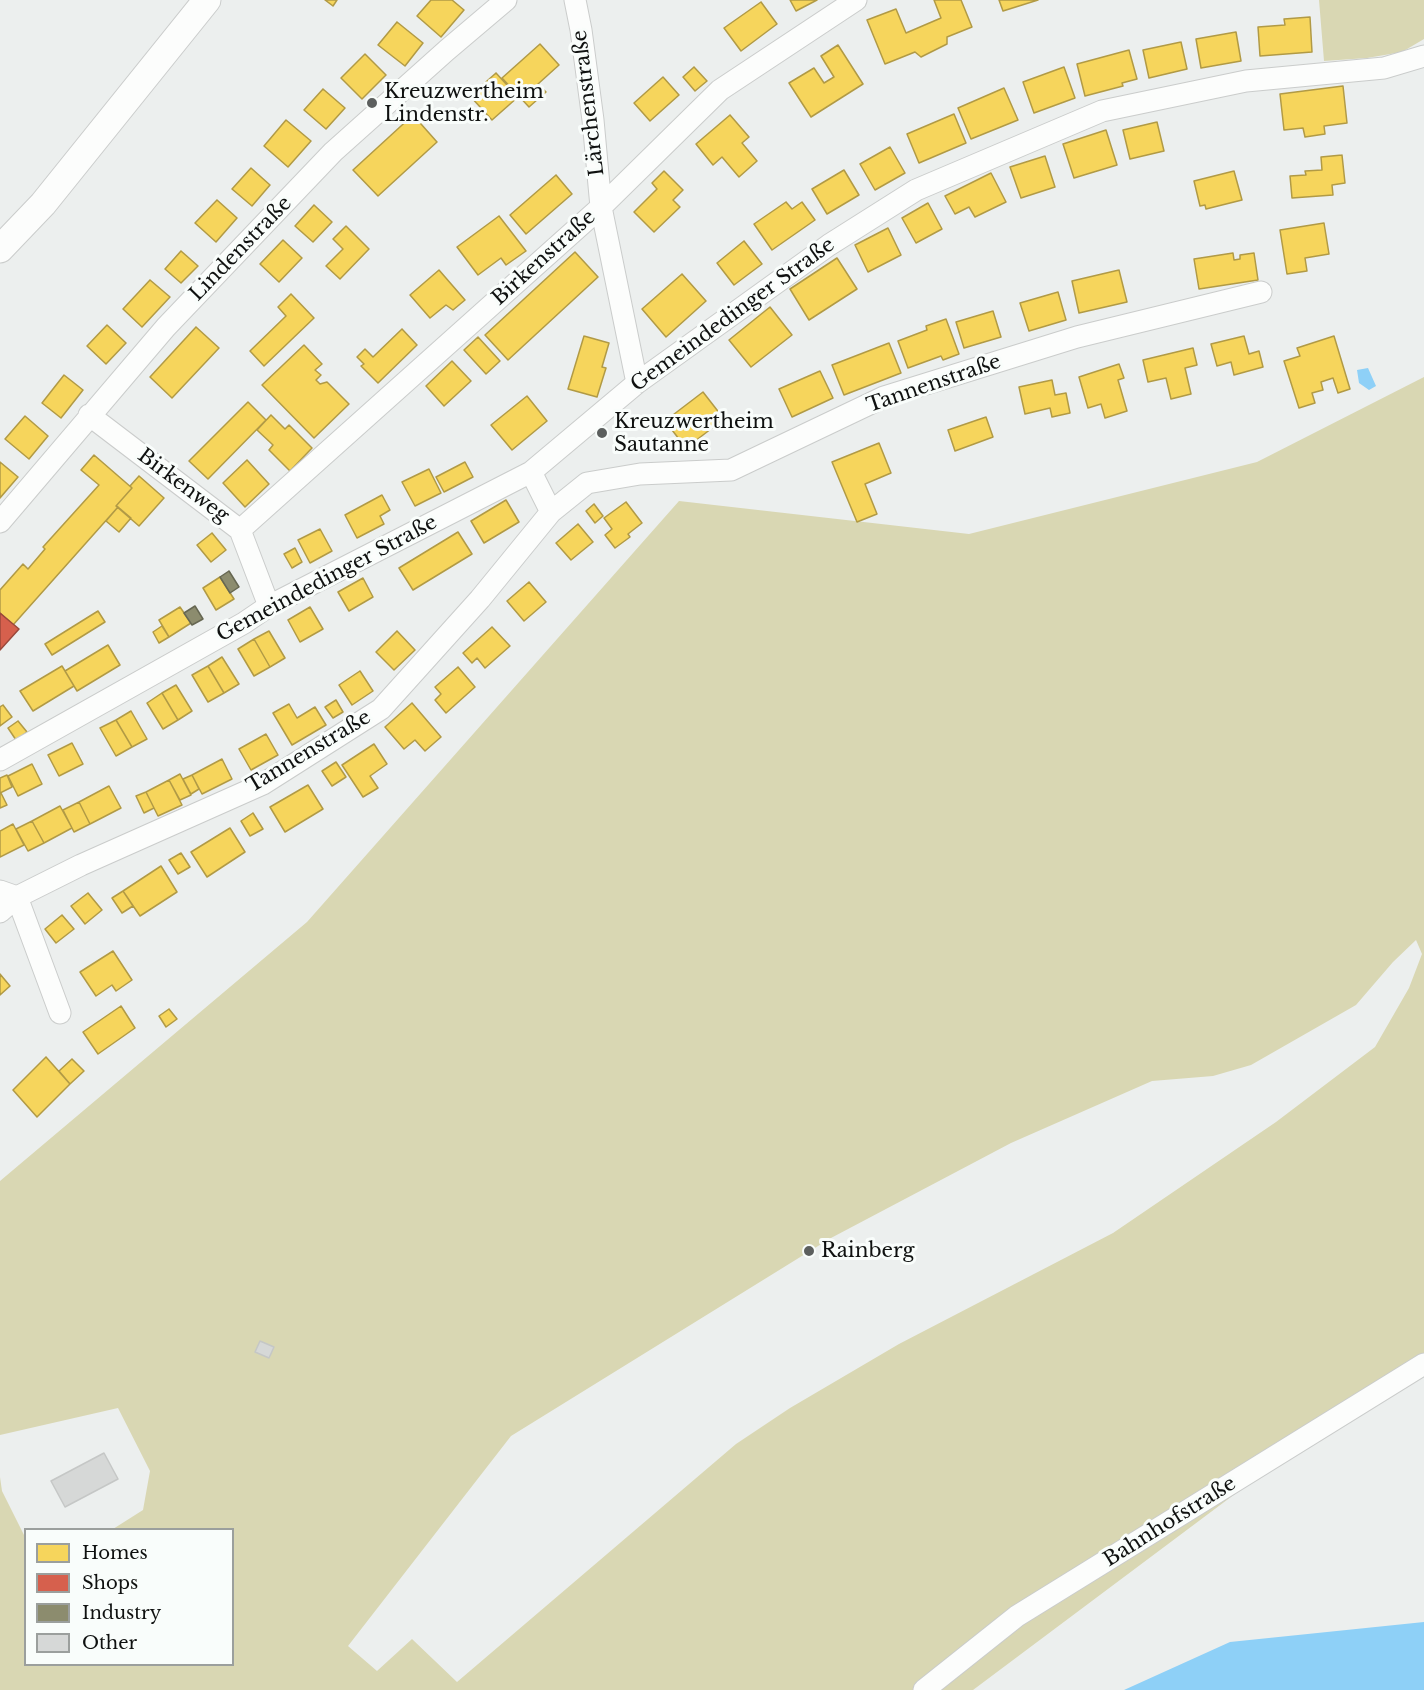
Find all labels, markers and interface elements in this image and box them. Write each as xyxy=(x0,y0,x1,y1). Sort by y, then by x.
street label: Lärchenstraße xyxy=(568,29,610,177)
place label: Kreuzwertheim Lindenstr. xyxy=(384,80,544,127)
marker: Kreuzwertheim Lindenstr. xyxy=(365,96,379,110)
street label: Lindenstraße xyxy=(185,192,297,306)
street label: Birkenstraße xyxy=(487,205,601,311)
street label: Gemeindedinger Straße xyxy=(626,233,840,397)
street label: Tannenstraße xyxy=(864,350,1004,418)
place label: Kreuzwertheim Sautanne xyxy=(614,410,774,457)
marker: Kreuzwertheim Sautanne xyxy=(595,426,609,440)
street label: Birkenweg xyxy=(133,444,233,528)
street label: Gemeindedinger Straße xyxy=(213,511,441,647)
street label: Tannenstraße xyxy=(243,706,375,798)
place label: Rainberg xyxy=(821,1239,914,1263)
marker: Rainberg xyxy=(802,1244,816,1258)
street label: Bahnhofstraße xyxy=(1099,1472,1241,1572)
legend xyxy=(24,1528,234,1666)
text: Homes xyxy=(82,1542,148,1564)
text: Shops xyxy=(82,1572,138,1594)
text: Industry xyxy=(82,1602,161,1624)
text: Other xyxy=(82,1632,137,1654)

